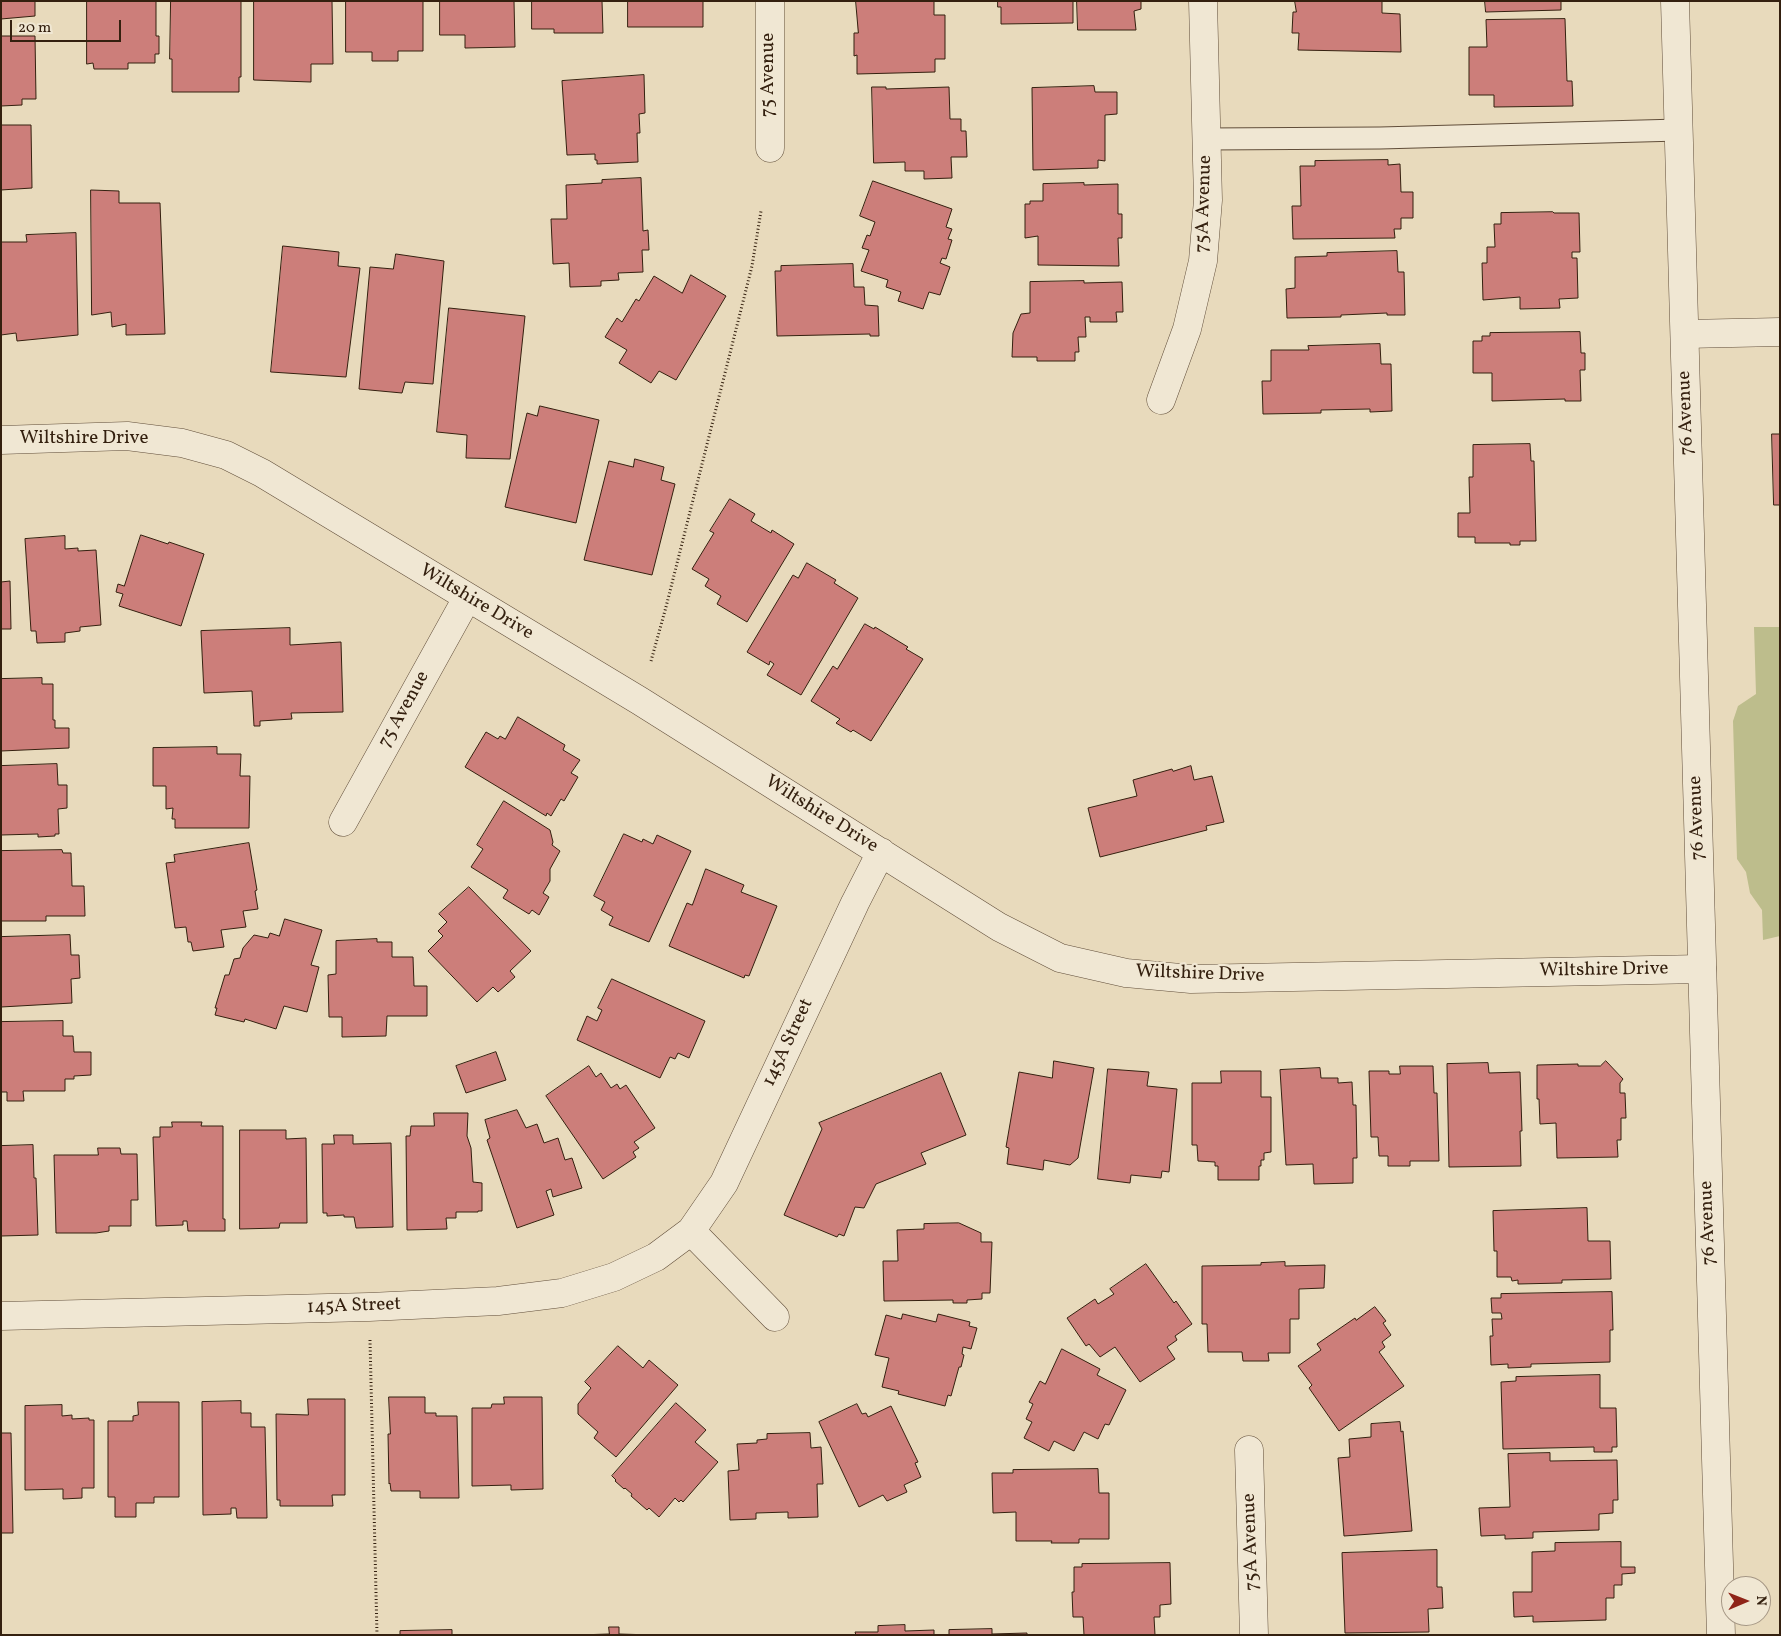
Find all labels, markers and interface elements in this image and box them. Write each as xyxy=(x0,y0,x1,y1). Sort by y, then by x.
scale bar xyxy=(12,10,124,42)
text: 20 m xyxy=(18,18,51,39)
street label: 75 Avenue xyxy=(759,33,781,117)
street label: 75A Avenue xyxy=(1192,155,1218,253)
street label: 76 Avenue xyxy=(1674,370,1700,456)
street label: Wiltshire Drive xyxy=(20,429,148,451)
street label: Wiltshire Drive xyxy=(415,560,537,646)
street label: 75 Avenue xyxy=(375,668,435,752)
street label: Wiltshire Drive xyxy=(760,771,882,859)
street label: 76 Avenue xyxy=(1685,775,1711,861)
street label: Wiltshire Drive xyxy=(1539,958,1669,984)
street label: Wiltshire Drive xyxy=(1135,961,1265,989)
street label: 145A Street xyxy=(759,995,819,1091)
street label: 76 Avenue xyxy=(1696,1180,1722,1266)
street label: 145A Street xyxy=(307,1294,401,1320)
street label: 75A Avenue xyxy=(1239,1493,1265,1591)
north arrow xyxy=(1721,1576,1771,1626)
text: N xyxy=(1751,1595,1770,1606)

